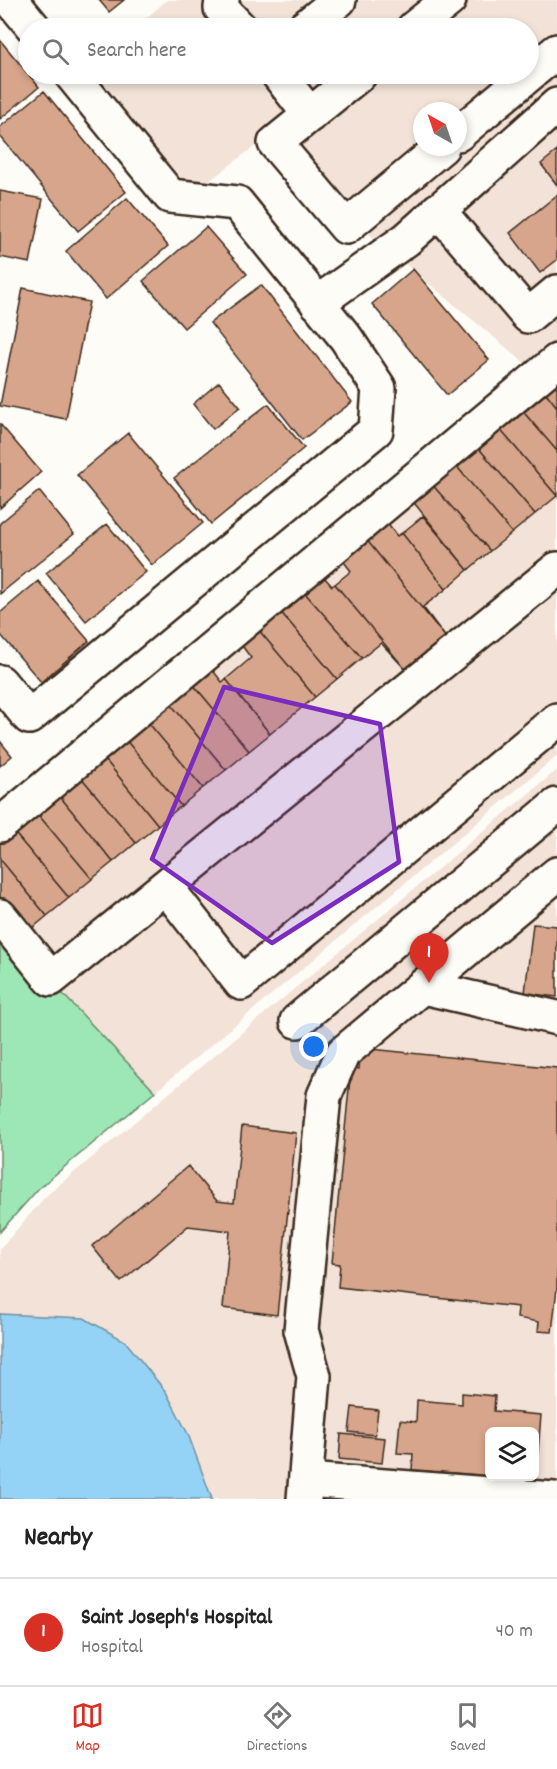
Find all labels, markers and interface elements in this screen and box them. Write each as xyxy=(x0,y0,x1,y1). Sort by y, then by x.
search box xyxy=(18,18,539,84)
icon: search xyxy=(39,35,72,68)
text: Search here xyxy=(87,36,186,67)
north arrow xyxy=(413,102,467,156)
pin: 1 xyxy=(410,934,448,983)
your location xyxy=(299,1032,328,1061)
map controls xyxy=(485,1427,539,1481)
button: layers xyxy=(485,1427,539,1481)
text: Nearby xyxy=(24,1520,92,1557)
text: Saint Joseph's Hospital xyxy=(81,1603,272,1634)
text: 1 xyxy=(41,1618,46,1646)
text: 40 m xyxy=(495,1618,533,1646)
text: Hospital xyxy=(81,1634,143,1662)
tab: Map xyxy=(71,1699,104,1758)
tab: Directions xyxy=(247,1699,307,1758)
tab: Saved xyxy=(450,1699,486,1758)

